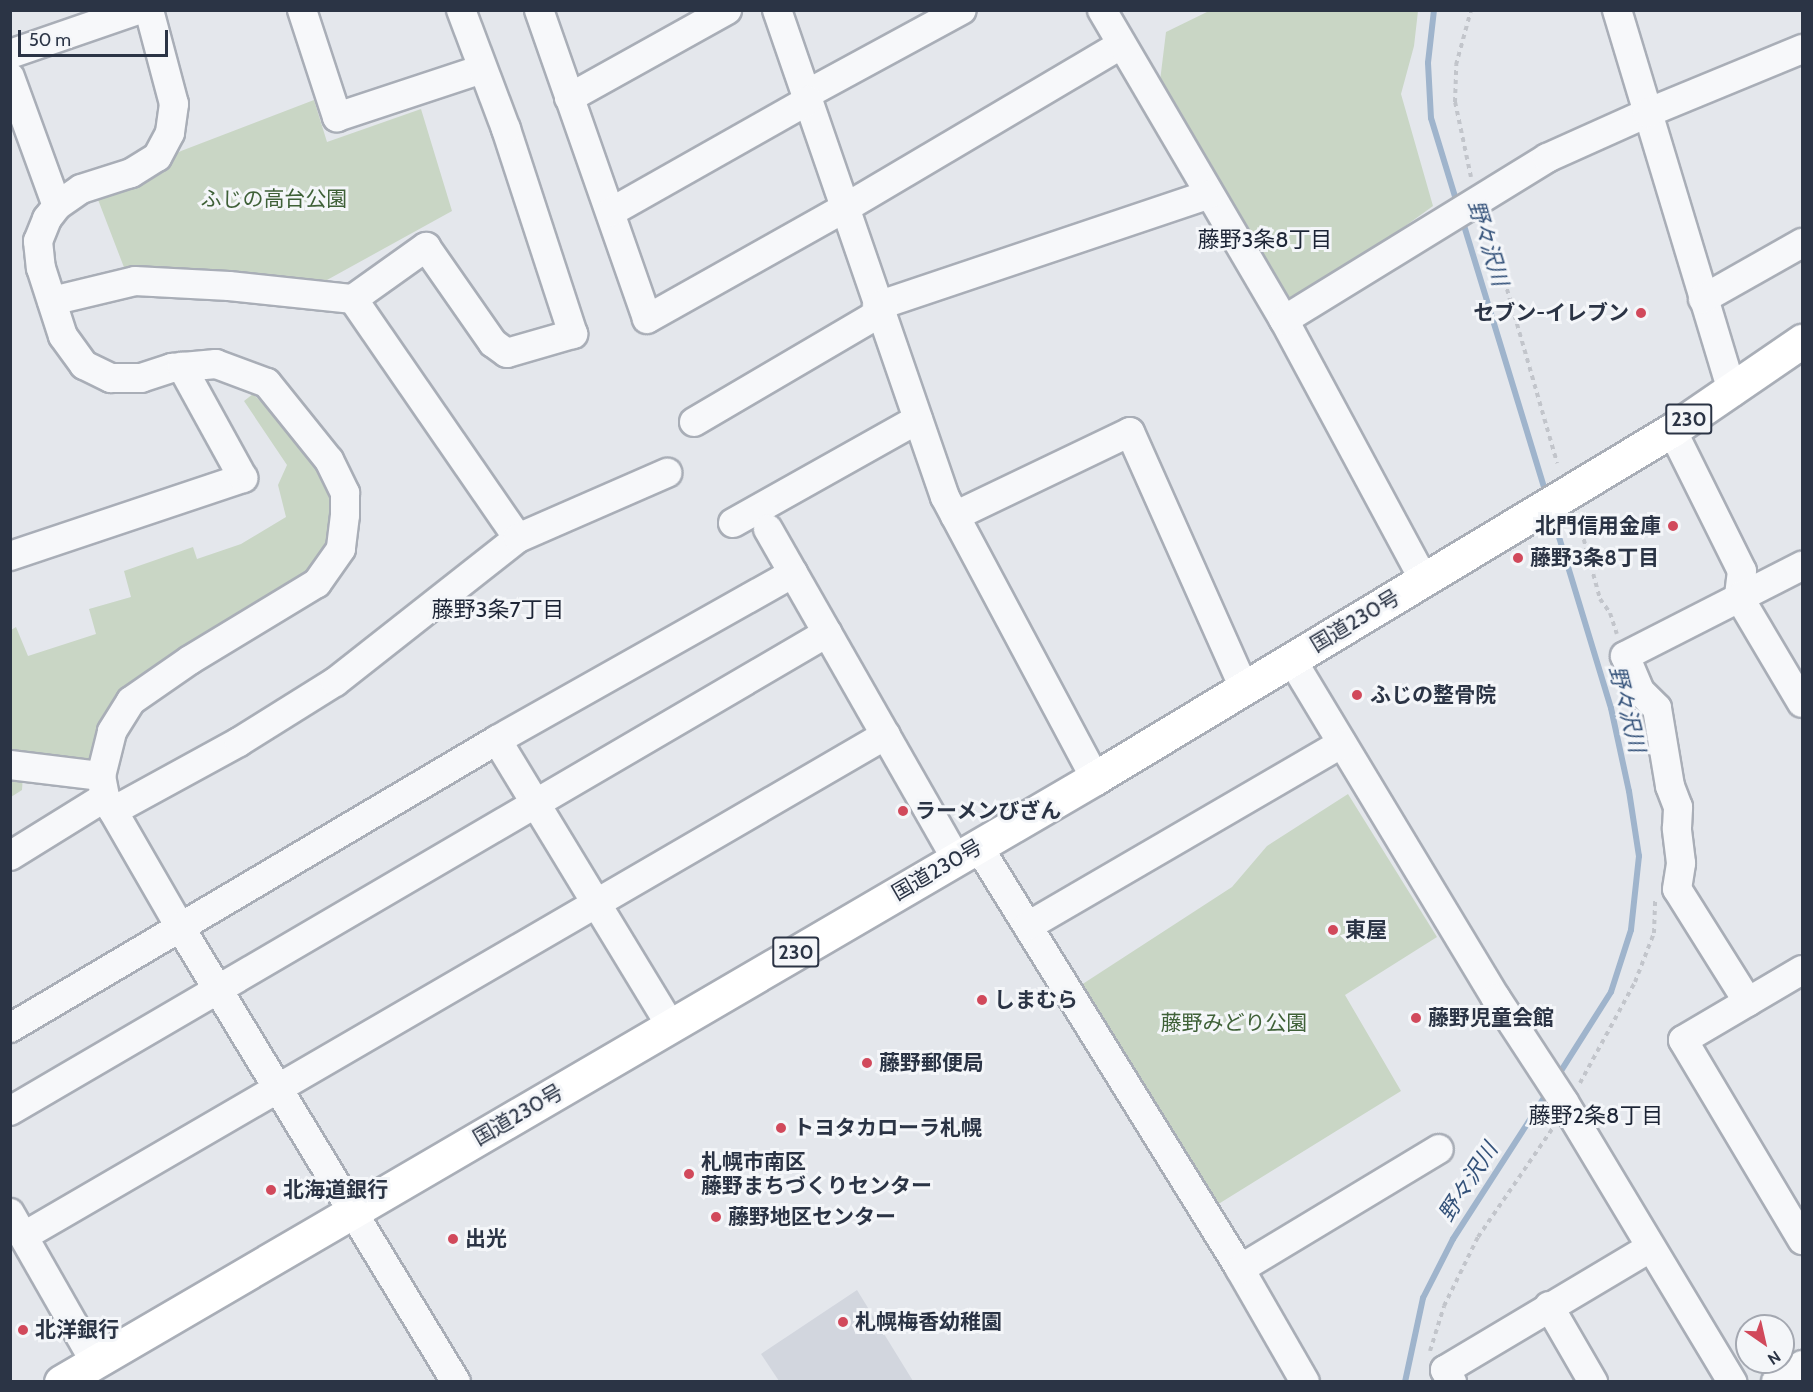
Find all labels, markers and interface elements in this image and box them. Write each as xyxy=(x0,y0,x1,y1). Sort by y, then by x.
scale bar xyxy=(21,18,171,56)
text: 50 m xyxy=(29,29,71,51)
park label: ふじの高台公園 xyxy=(201,186,347,212)
water label: 野々沢川 xyxy=(1463,197,1513,289)
district label: 藤野3条8丁目 xyxy=(1197,227,1333,253)
place label: セブン-イレブン xyxy=(1473,300,1629,326)
marker: セブン-イレブン xyxy=(1634,306,1648,320)
road number: 230 xyxy=(1665,402,1713,436)
place label: 北門信用金庫 xyxy=(1535,513,1661,539)
marker: 北門信用金庫 xyxy=(1666,519,1680,533)
place label: 藤野3条8丁目 xyxy=(1530,545,1659,571)
marker: 藤野3条8丁目 xyxy=(1511,551,1525,565)
street label: 国道230号 xyxy=(1306,584,1404,658)
district label: 藤野3条7丁目 xyxy=(432,597,564,623)
water label: 野々沢川 xyxy=(1604,663,1650,755)
place label: ふじの整骨院 xyxy=(1370,682,1496,708)
marker: ふじの整骨院 xyxy=(1348,686,1366,704)
place label: ラーメンびざん xyxy=(915,798,1062,824)
marker: ラーメンびざん xyxy=(896,804,910,818)
street label: 国道230号 xyxy=(887,834,987,906)
place label: 東屋 xyxy=(1345,917,1387,943)
marker: 東屋 xyxy=(1326,923,1340,937)
road number: 230 xyxy=(772,935,820,969)
place label: しまむら xyxy=(994,987,1078,1013)
marker: しまむら xyxy=(975,993,989,1007)
place label: 藤野児童会館 xyxy=(1428,1005,1554,1031)
park label: 藤野みどり公園 xyxy=(1161,1010,1307,1036)
marker: 藤野児童会館 xyxy=(1409,1011,1423,1025)
place label: 藤野郵便局 xyxy=(879,1050,984,1076)
marker: 藤野郵便局 xyxy=(860,1056,874,1070)
street label: 国道230号 xyxy=(468,1079,568,1151)
district label: 藤野2条8丁目 xyxy=(1529,1103,1663,1129)
place label: トヨタカローラ札幌 xyxy=(793,1115,982,1141)
marker: トヨタカローラ札幌 xyxy=(774,1121,788,1135)
water label: 野々沢川 xyxy=(1433,1138,1503,1226)
place label: 札幌市南区 藤野まちづくりセンター xyxy=(701,1149,932,1199)
marker: 札幌市南区 藤野まちづくりセンター xyxy=(682,1167,696,1181)
place label: 北海道銀行 xyxy=(283,1177,388,1203)
marker: 北海道銀行 xyxy=(264,1183,278,1197)
place label: 藤野地区センター xyxy=(728,1204,896,1230)
marker: 藤野地区センター xyxy=(709,1210,723,1224)
place label: 出光 xyxy=(465,1226,507,1252)
marker: 出光 xyxy=(446,1232,460,1246)
place label: 札幌梅香幼稚園 xyxy=(855,1309,1002,1335)
north arrow xyxy=(1735,1314,1795,1374)
marker: 札幌梅香幼稚園 xyxy=(836,1315,850,1329)
place label: 北洋銀行 xyxy=(35,1317,119,1343)
marker: 北洋銀行 xyxy=(16,1323,30,1337)
text: N xyxy=(1764,1347,1784,1369)

